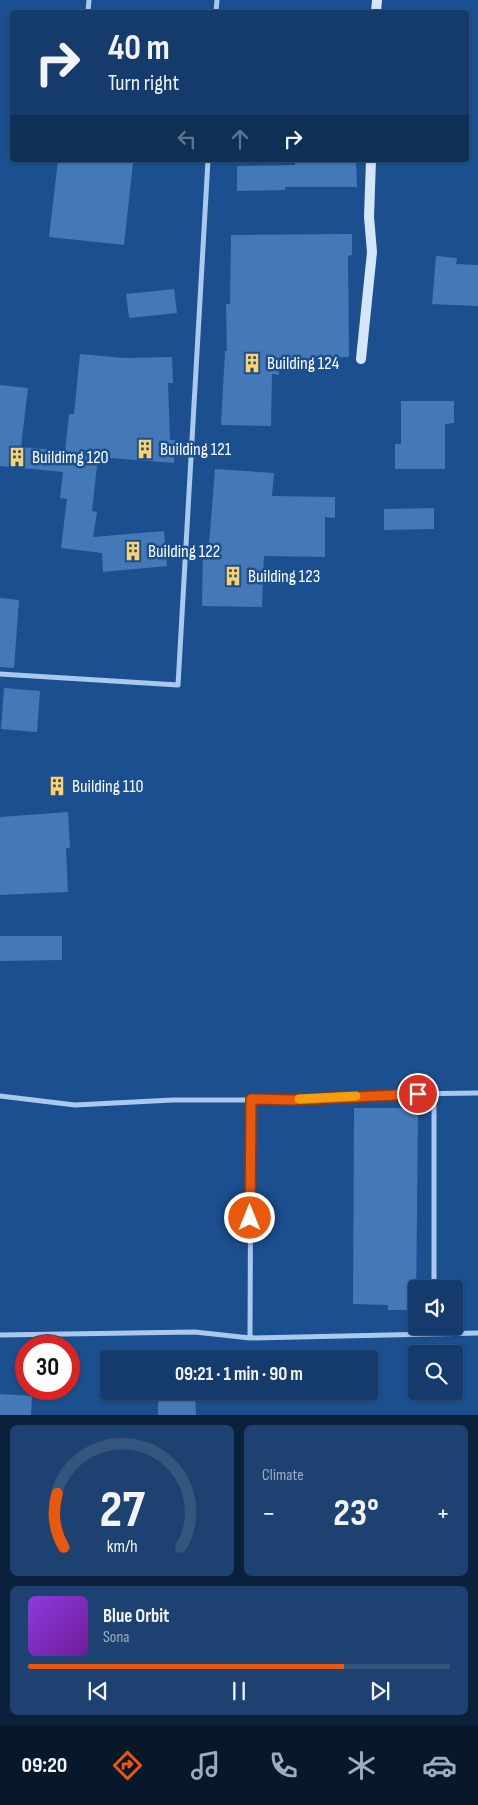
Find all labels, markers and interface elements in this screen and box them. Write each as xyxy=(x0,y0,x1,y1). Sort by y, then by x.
text: 40 m xyxy=(108,27,170,70)
icon: right xyxy=(25,30,90,95)
text: Turn right xyxy=(108,70,179,97)
icon: left xyxy=(173,125,201,153)
icon: ahead xyxy=(226,125,254,153)
icon: right xyxy=(279,125,307,153)
building icon: Building 124 xyxy=(241,352,263,374)
place label: Building 124 xyxy=(267,353,340,374)
building icon: Building 121 xyxy=(134,438,156,460)
place label: Building 121 xyxy=(160,439,232,460)
building icon: Buildimg 120 xyxy=(6,446,28,468)
place label: Buildimg 120 xyxy=(32,447,109,468)
building icon: Building 122 xyxy=(122,540,144,562)
place label: Building 122 xyxy=(148,541,220,562)
building icon: Building 123 xyxy=(222,565,244,587)
place label: Building 123 xyxy=(248,566,320,587)
building icon: Building 110 xyxy=(46,775,68,797)
place label: Building 110 xyxy=(72,776,143,797)
pin xyxy=(397,1073,439,1115)
icon: arrive xyxy=(404,1080,432,1108)
position arrow xyxy=(223,1191,275,1243)
map controls xyxy=(408,1280,463,1400)
button: sound xyxy=(408,1280,463,1335)
speed limit sign: 30 xyxy=(15,1335,80,1400)
button: search xyxy=(408,1345,463,1400)
text: 09:21 · 1 min · 90 m xyxy=(175,1363,303,1386)
text: Climate xyxy=(262,1466,304,1485)
text: 27 xyxy=(99,1479,145,1542)
text: 23° xyxy=(333,1491,379,1536)
text: − xyxy=(262,1497,276,1530)
text: + xyxy=(436,1497,450,1530)
text: km/h xyxy=(107,1536,137,1557)
text: Blue Orbit xyxy=(103,1605,169,1628)
text: Sona xyxy=(103,1628,130,1647)
icon: previous xyxy=(84,1677,112,1705)
icon: pause xyxy=(225,1677,253,1705)
icon: next xyxy=(366,1677,394,1705)
icon: directions xyxy=(110,1748,145,1783)
icon: music xyxy=(188,1748,223,1783)
icon: phone xyxy=(266,1748,301,1783)
icon: climate xyxy=(344,1748,379,1783)
icon: car xyxy=(422,1748,457,1783)
text: 09:20 xyxy=(21,1752,67,1779)

